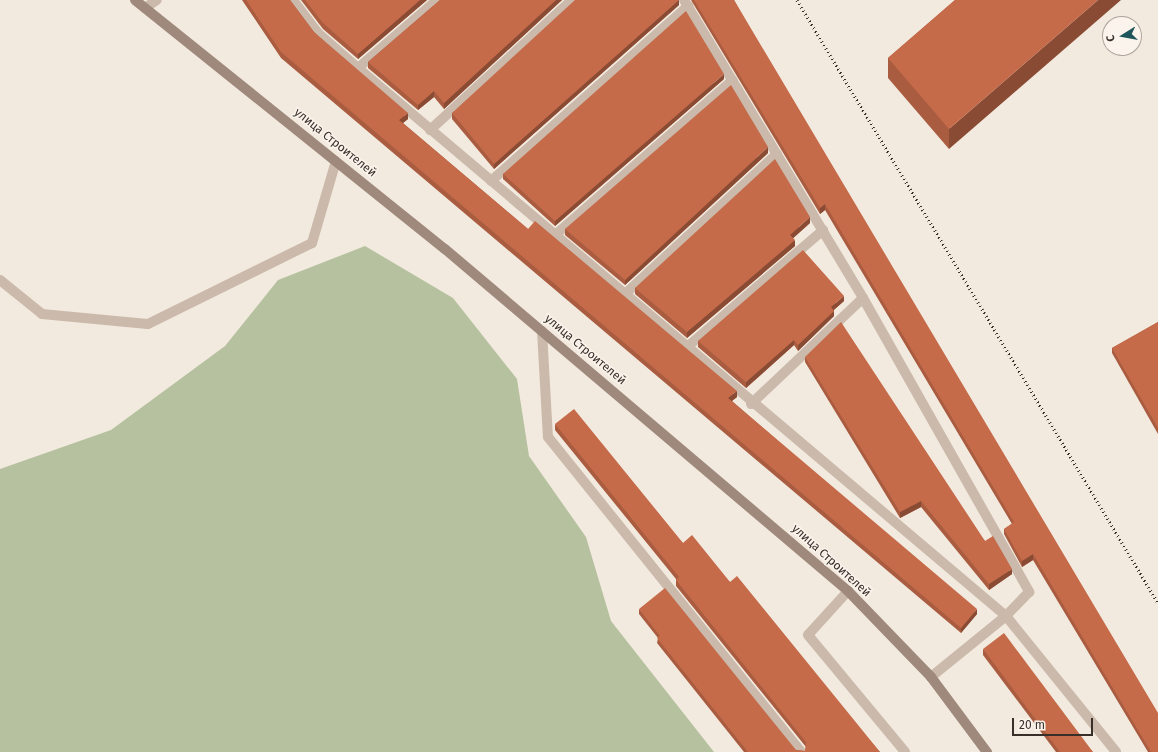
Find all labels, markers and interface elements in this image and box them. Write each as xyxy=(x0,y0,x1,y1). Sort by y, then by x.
north arrow xyxy=(1102,16,1142,56)
text: С xyxy=(1104,34,1118,43)
street label: улица Строителей xyxy=(291,105,379,181)
street label: улица Строителей xyxy=(541,312,629,388)
street label: улица Строителей xyxy=(788,522,874,600)
scale bar xyxy=(1014,710,1095,736)
text: 20 m xyxy=(1019,718,1045,732)

